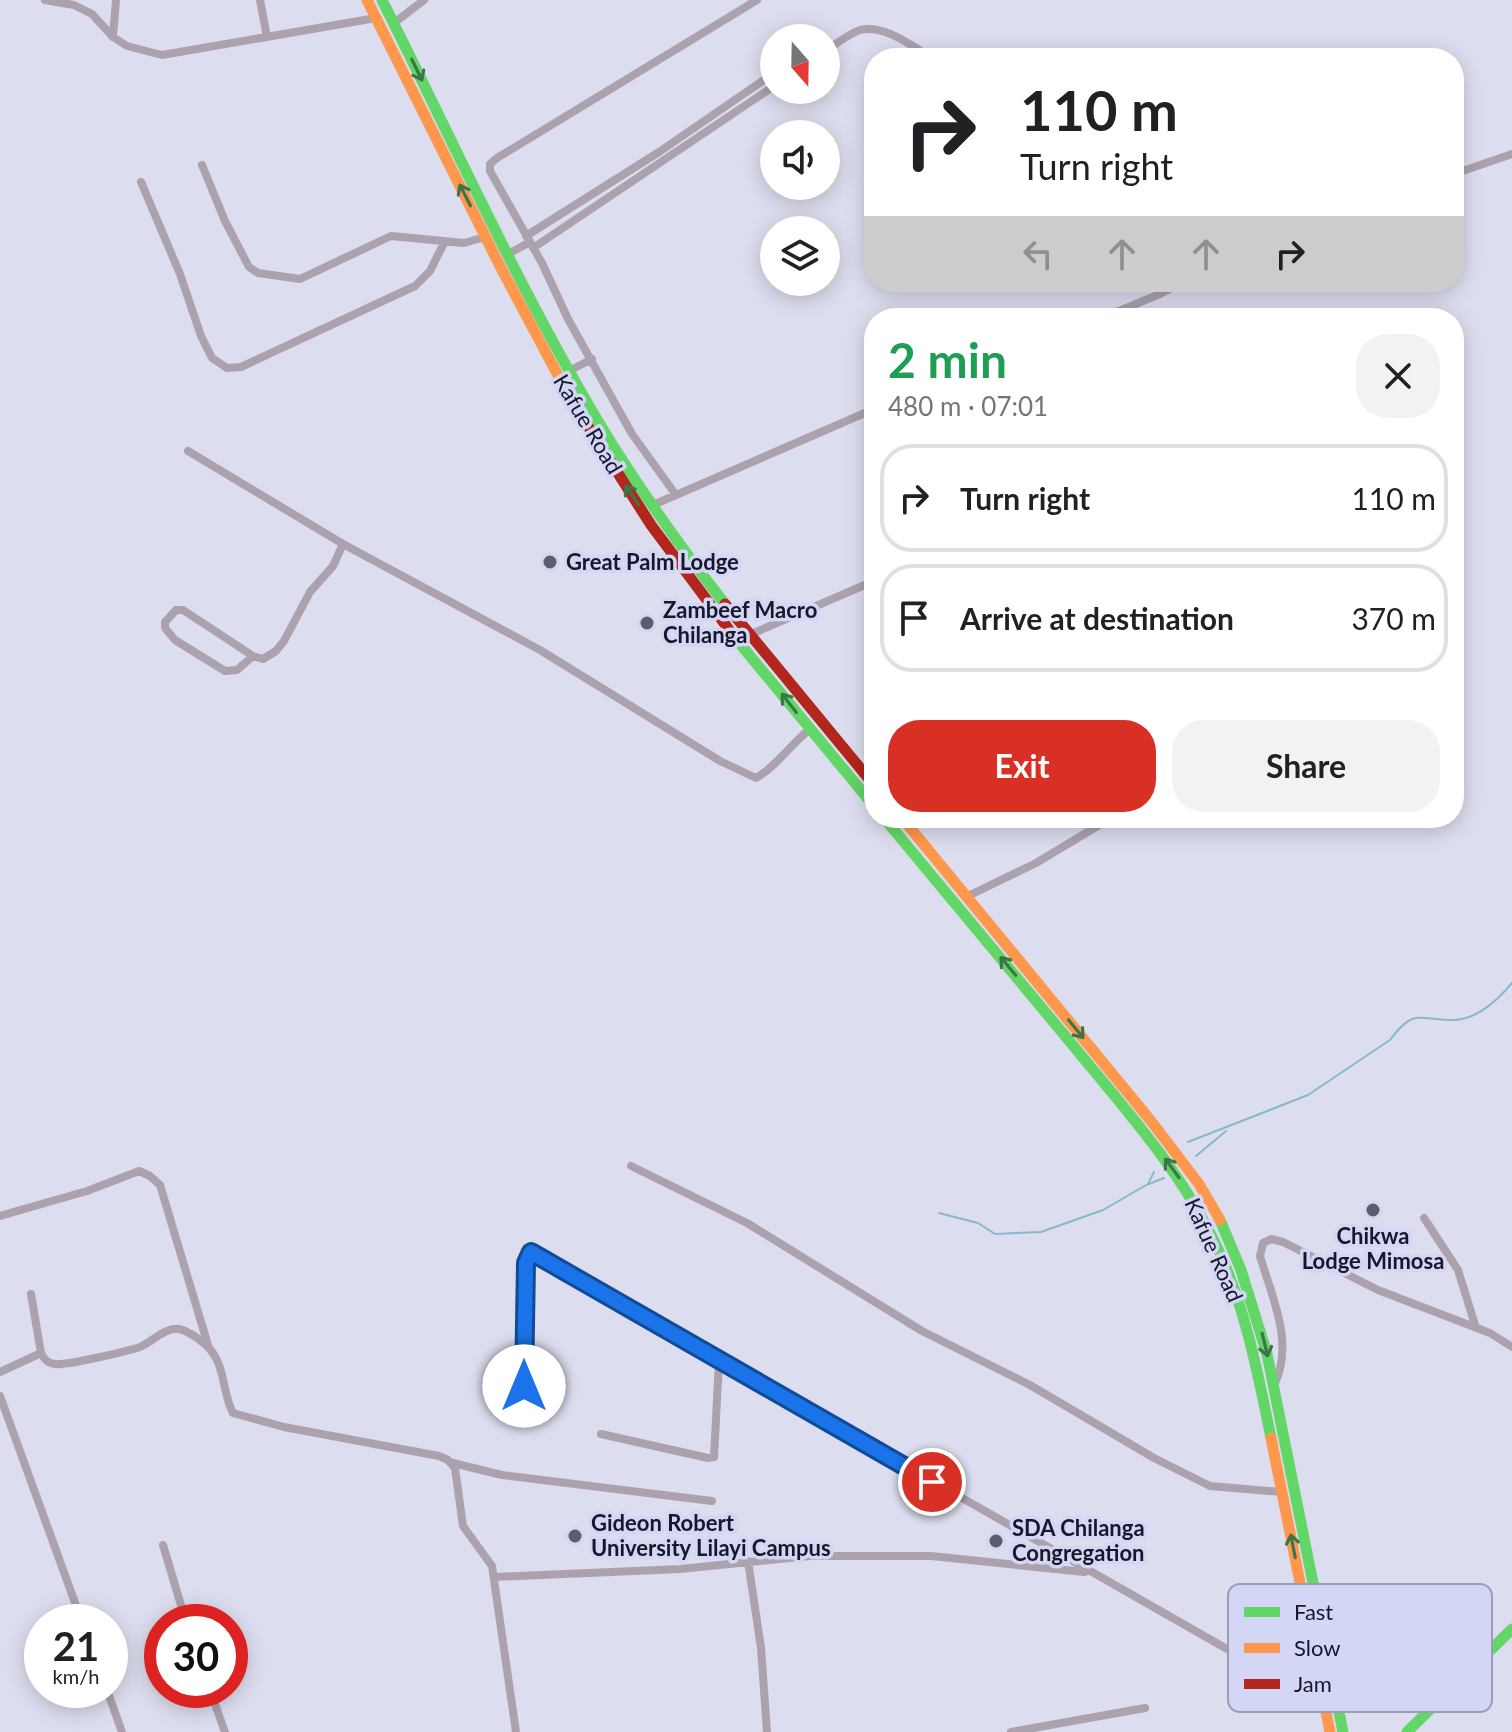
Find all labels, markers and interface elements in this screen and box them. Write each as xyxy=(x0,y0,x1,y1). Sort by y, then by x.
north arrow xyxy=(760,24,840,104)
map controls xyxy=(760,24,840,296)
one-way arrow xyxy=(410,57,425,81)
text: 110 m xyxy=(1020,76,1178,143)
icon: right xyxy=(888,80,992,184)
button: sound xyxy=(760,120,840,200)
text: Turn right xyxy=(1020,144,1173,188)
one-way arrow xyxy=(456,184,471,207)
button: layers xyxy=(760,216,840,296)
icon: left xyxy=(1016,232,1060,276)
icon: ahead xyxy=(1100,232,1144,276)
icon: ahead xyxy=(1184,232,1228,276)
icon: right xyxy=(1268,232,1312,276)
text: 2 min xyxy=(888,331,1007,388)
button: close xyxy=(1356,334,1440,418)
street label: Kafue Road xyxy=(548,369,629,478)
text: 480 m · 07:01 xyxy=(888,390,1048,422)
icon: right xyxy=(892,476,936,520)
text: Turn right xyxy=(960,480,1090,516)
text: 110 m xyxy=(1351,480,1436,516)
one-way arrow xyxy=(624,485,640,507)
place label: Great Palm Lodge xyxy=(566,548,739,575)
marker: Great Palm Lodge xyxy=(541,553,559,571)
place label: Zambeef Macro Chilanga xyxy=(663,596,817,648)
icon: arrive xyxy=(892,596,936,640)
text: Arrive at destination xyxy=(960,600,1234,636)
text: 370 m xyxy=(1351,600,1436,636)
marker: Zambeef Macro Chilanga xyxy=(638,614,656,632)
one-way arrow xyxy=(780,693,797,714)
button: Exit xyxy=(888,720,1156,812)
button: Share xyxy=(1172,720,1440,812)
one-way arrow xyxy=(999,956,1017,977)
one-way arrow xyxy=(1067,1018,1085,1039)
one-way arrow xyxy=(1163,1158,1180,1180)
street label: Kafue Road xyxy=(1179,1193,1249,1306)
marker: Chikwa Lodge Mimosa xyxy=(1364,1201,1382,1219)
place label: Chikwa Lodge Mimosa xyxy=(1302,1222,1444,1274)
one-way arrow xyxy=(1258,1331,1273,1357)
position arrow xyxy=(482,1344,566,1428)
pin xyxy=(898,1448,966,1516)
icon: arrive xyxy=(910,1460,954,1504)
place label: Gideon Robert University Lilayi Campus xyxy=(591,1509,831,1561)
place label: SDA Chilanga Congregation xyxy=(1012,1514,1145,1566)
marker: Gideon Robert University Lilayi Campus xyxy=(566,1527,584,1545)
marker: SDA Chilanga Congregation xyxy=(987,1532,1005,1550)
one-way arrow xyxy=(1285,1533,1300,1559)
legend xyxy=(1228,1584,1492,1712)
text: Fast xyxy=(1294,1598,1333,1625)
speed limit sign: 30 xyxy=(144,1604,248,1708)
text: 21 xyxy=(53,1622,99,1670)
text: Slow xyxy=(1294,1634,1341,1661)
text: km/h xyxy=(53,1664,99,1688)
text: Jam xyxy=(1294,1670,1332,1697)

